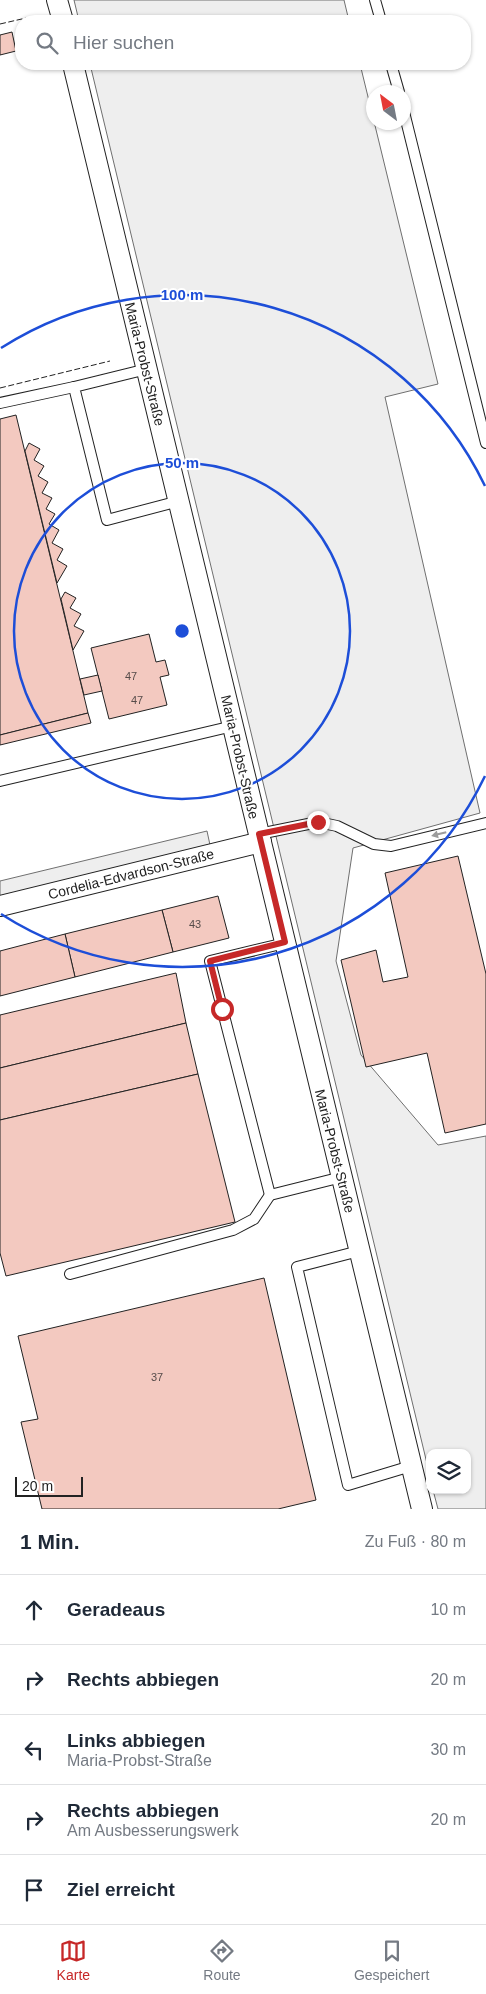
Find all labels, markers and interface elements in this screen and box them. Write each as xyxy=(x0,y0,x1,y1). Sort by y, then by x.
search box xyxy=(15,15,471,70)
icon: search xyxy=(33,29,61,57)
text: Hier suchen xyxy=(73,32,174,53)
north arrow xyxy=(366,85,411,130)
text: 100 m xyxy=(161,286,203,303)
street label: Maria-Probst-Straße xyxy=(122,301,168,428)
text: 50 m xyxy=(165,454,199,471)
centre of rings xyxy=(173,622,191,640)
house number: 47 xyxy=(125,670,137,682)
street label: Maria-Probst-Straße xyxy=(218,693,262,821)
house number: 47 xyxy=(131,694,143,706)
route end xyxy=(307,811,330,834)
one-way arrow xyxy=(431,830,446,838)
street label: Cordelia-Edvardson-Straße xyxy=(46,846,216,902)
house number: 43 xyxy=(189,918,201,930)
route start xyxy=(211,998,234,1021)
street label: Maria-Probst-Straße xyxy=(312,1088,358,1215)
house number: 37 xyxy=(151,1371,163,1383)
map controls xyxy=(426,1449,471,1494)
button: layers xyxy=(426,1449,471,1494)
scale bar xyxy=(15,1474,82,1497)
text: 20 m xyxy=(22,1478,53,1494)
text: 1 Min. xyxy=(20,1530,80,1553)
text: Zu Fuß · 80 m xyxy=(365,1533,466,1550)
icon: ahead xyxy=(20,1596,48,1624)
text: Geradeaus xyxy=(67,1599,165,1620)
text: 10 m xyxy=(430,1601,466,1618)
icon: right xyxy=(20,1666,48,1694)
text: Rechts abbiegen xyxy=(67,1669,219,1690)
text: 20 m xyxy=(430,1671,466,1688)
text: Links abbiegen xyxy=(67,1730,205,1751)
icon: left xyxy=(20,1736,48,1764)
text: 30 m xyxy=(430,1741,466,1758)
text: Maria-Probst-Straße xyxy=(67,1752,212,1769)
text: Rechts abbiegen xyxy=(67,1800,219,1821)
icon: right xyxy=(20,1806,48,1834)
text: 20 m xyxy=(430,1811,466,1828)
text: Am Ausbesserungswerk xyxy=(67,1822,239,1839)
icon: arrive xyxy=(20,1876,48,1904)
text: Ziel erreicht xyxy=(67,1879,175,1900)
tab: Karte xyxy=(57,1937,90,1983)
tab: Route xyxy=(203,1937,241,1983)
tab: Gespeichert xyxy=(354,1937,429,1983)

